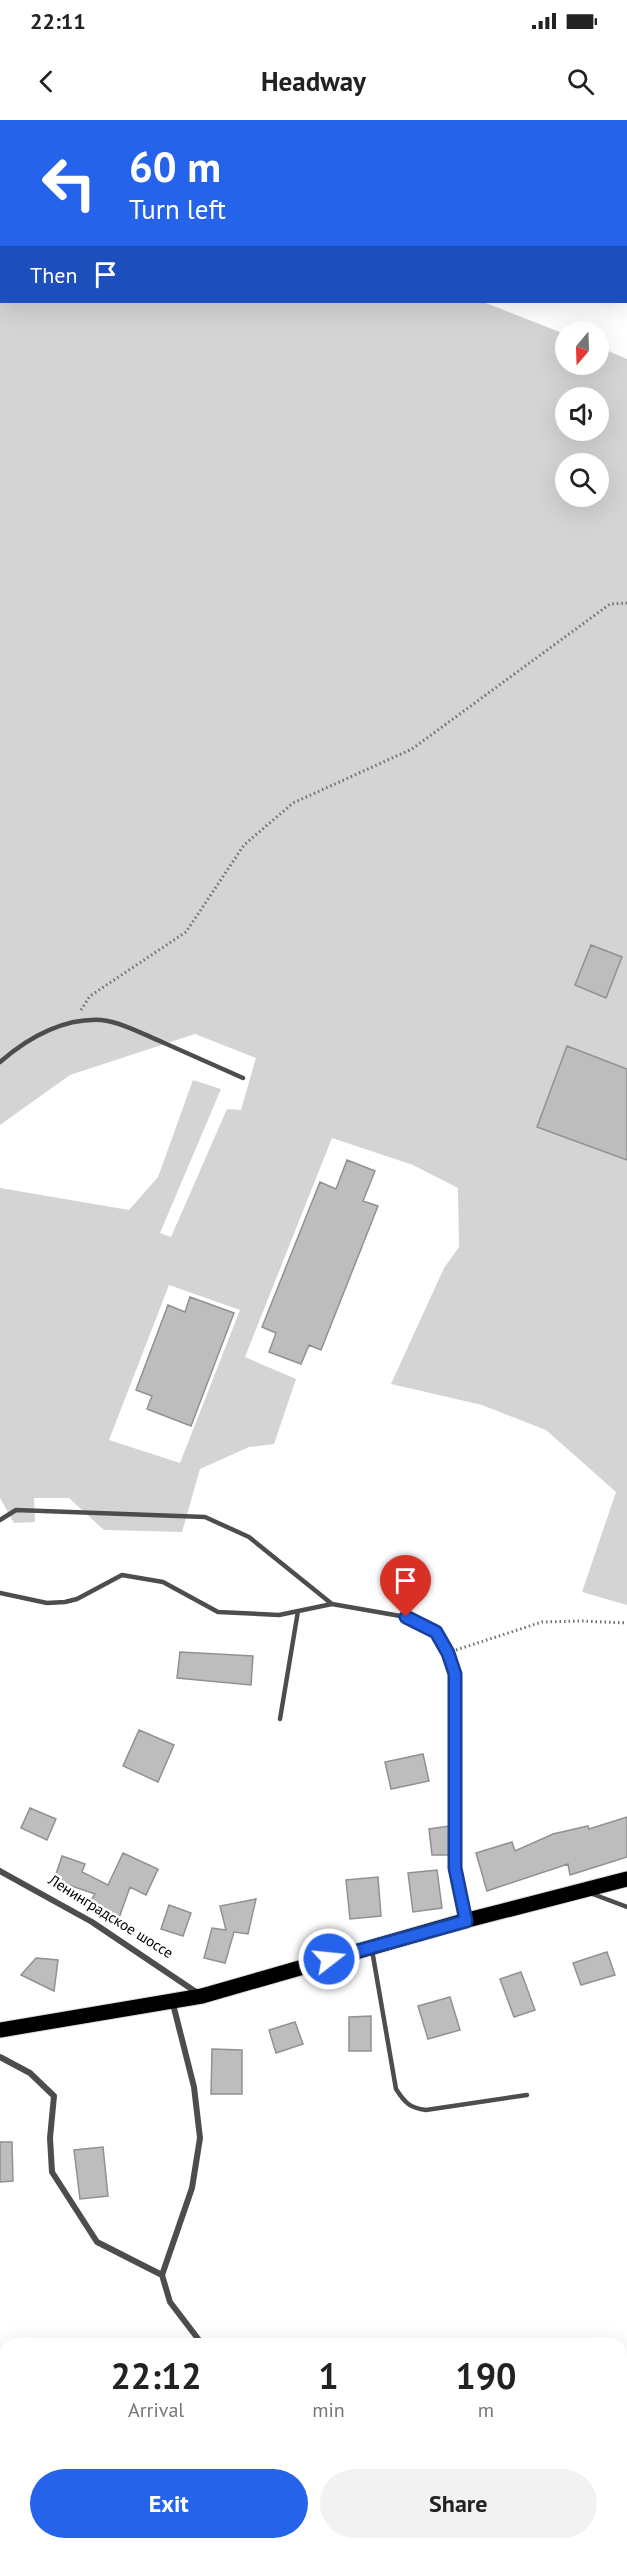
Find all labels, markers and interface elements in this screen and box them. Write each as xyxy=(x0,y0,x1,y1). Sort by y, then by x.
text: 22:11 xyxy=(30,7,86,35)
text: Headway xyxy=(261,64,366,98)
icon: back xyxy=(30,65,63,98)
icon: search xyxy=(564,65,597,98)
text: 60 m xyxy=(129,139,221,194)
icon: left xyxy=(30,144,108,222)
text: Turn left xyxy=(129,192,226,226)
icon: arrive xyxy=(89,258,122,291)
text: Then xyxy=(30,261,77,289)
north arrow xyxy=(555,321,609,375)
map controls xyxy=(555,321,609,507)
button: sound xyxy=(555,387,609,441)
button: search xyxy=(555,453,609,507)
pin xyxy=(380,1555,431,1617)
icon: arrive xyxy=(389,1564,422,1597)
street label: Ленинградское шоссе xyxy=(44,1869,177,1962)
position arrow xyxy=(297,1927,361,1991)
text: 22:12 xyxy=(110,2352,202,2399)
text: 1 xyxy=(318,2352,339,2399)
text: 190 xyxy=(455,2352,517,2399)
text: Arrival xyxy=(128,2397,184,2423)
text: min xyxy=(312,2397,345,2423)
text: m xyxy=(478,2397,494,2423)
button: Exit xyxy=(30,2469,308,2538)
button: Share xyxy=(320,2469,597,2538)

